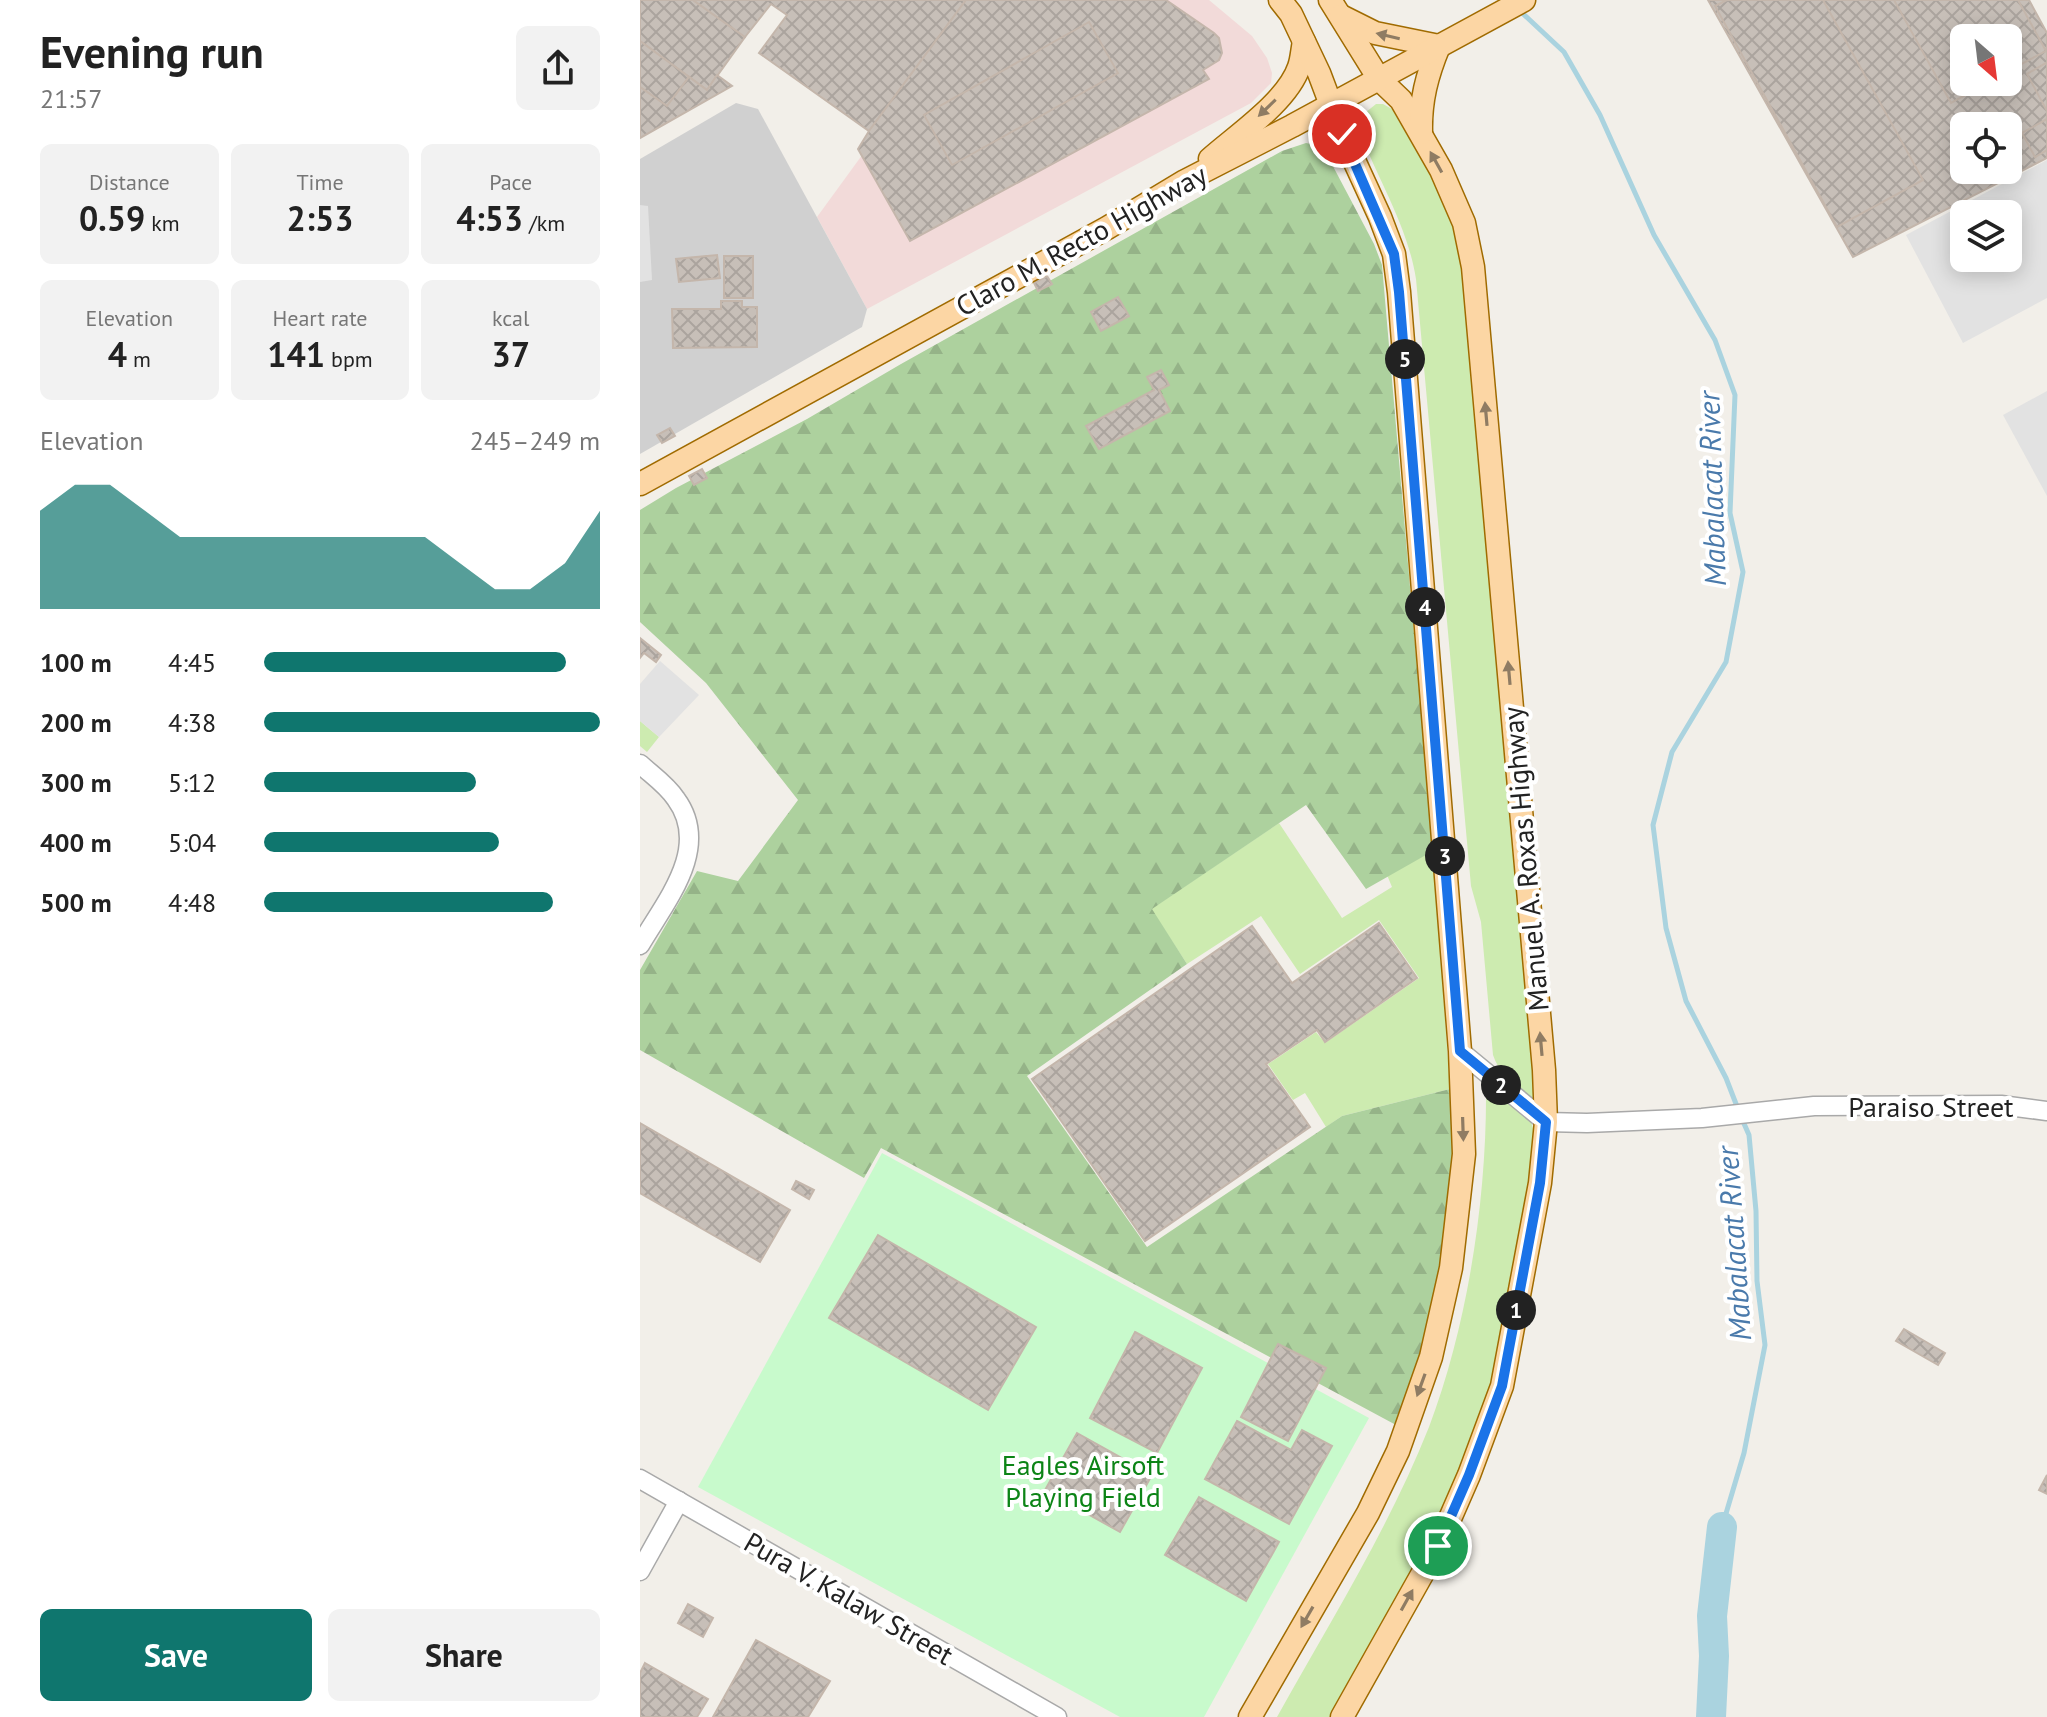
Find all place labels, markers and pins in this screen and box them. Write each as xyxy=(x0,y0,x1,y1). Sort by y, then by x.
pin xyxy=(1308,100,1376,168)
pin: 5 xyxy=(1385,339,1425,379)
pin: 4 xyxy=(1405,587,1445,627)
pin: 3 xyxy=(1425,836,1465,876)
pin: 2 xyxy=(1481,1065,1521,1105)
pin: 1 xyxy=(1496,1290,1536,1330)
pin xyxy=(1404,1512,1472,1580)

